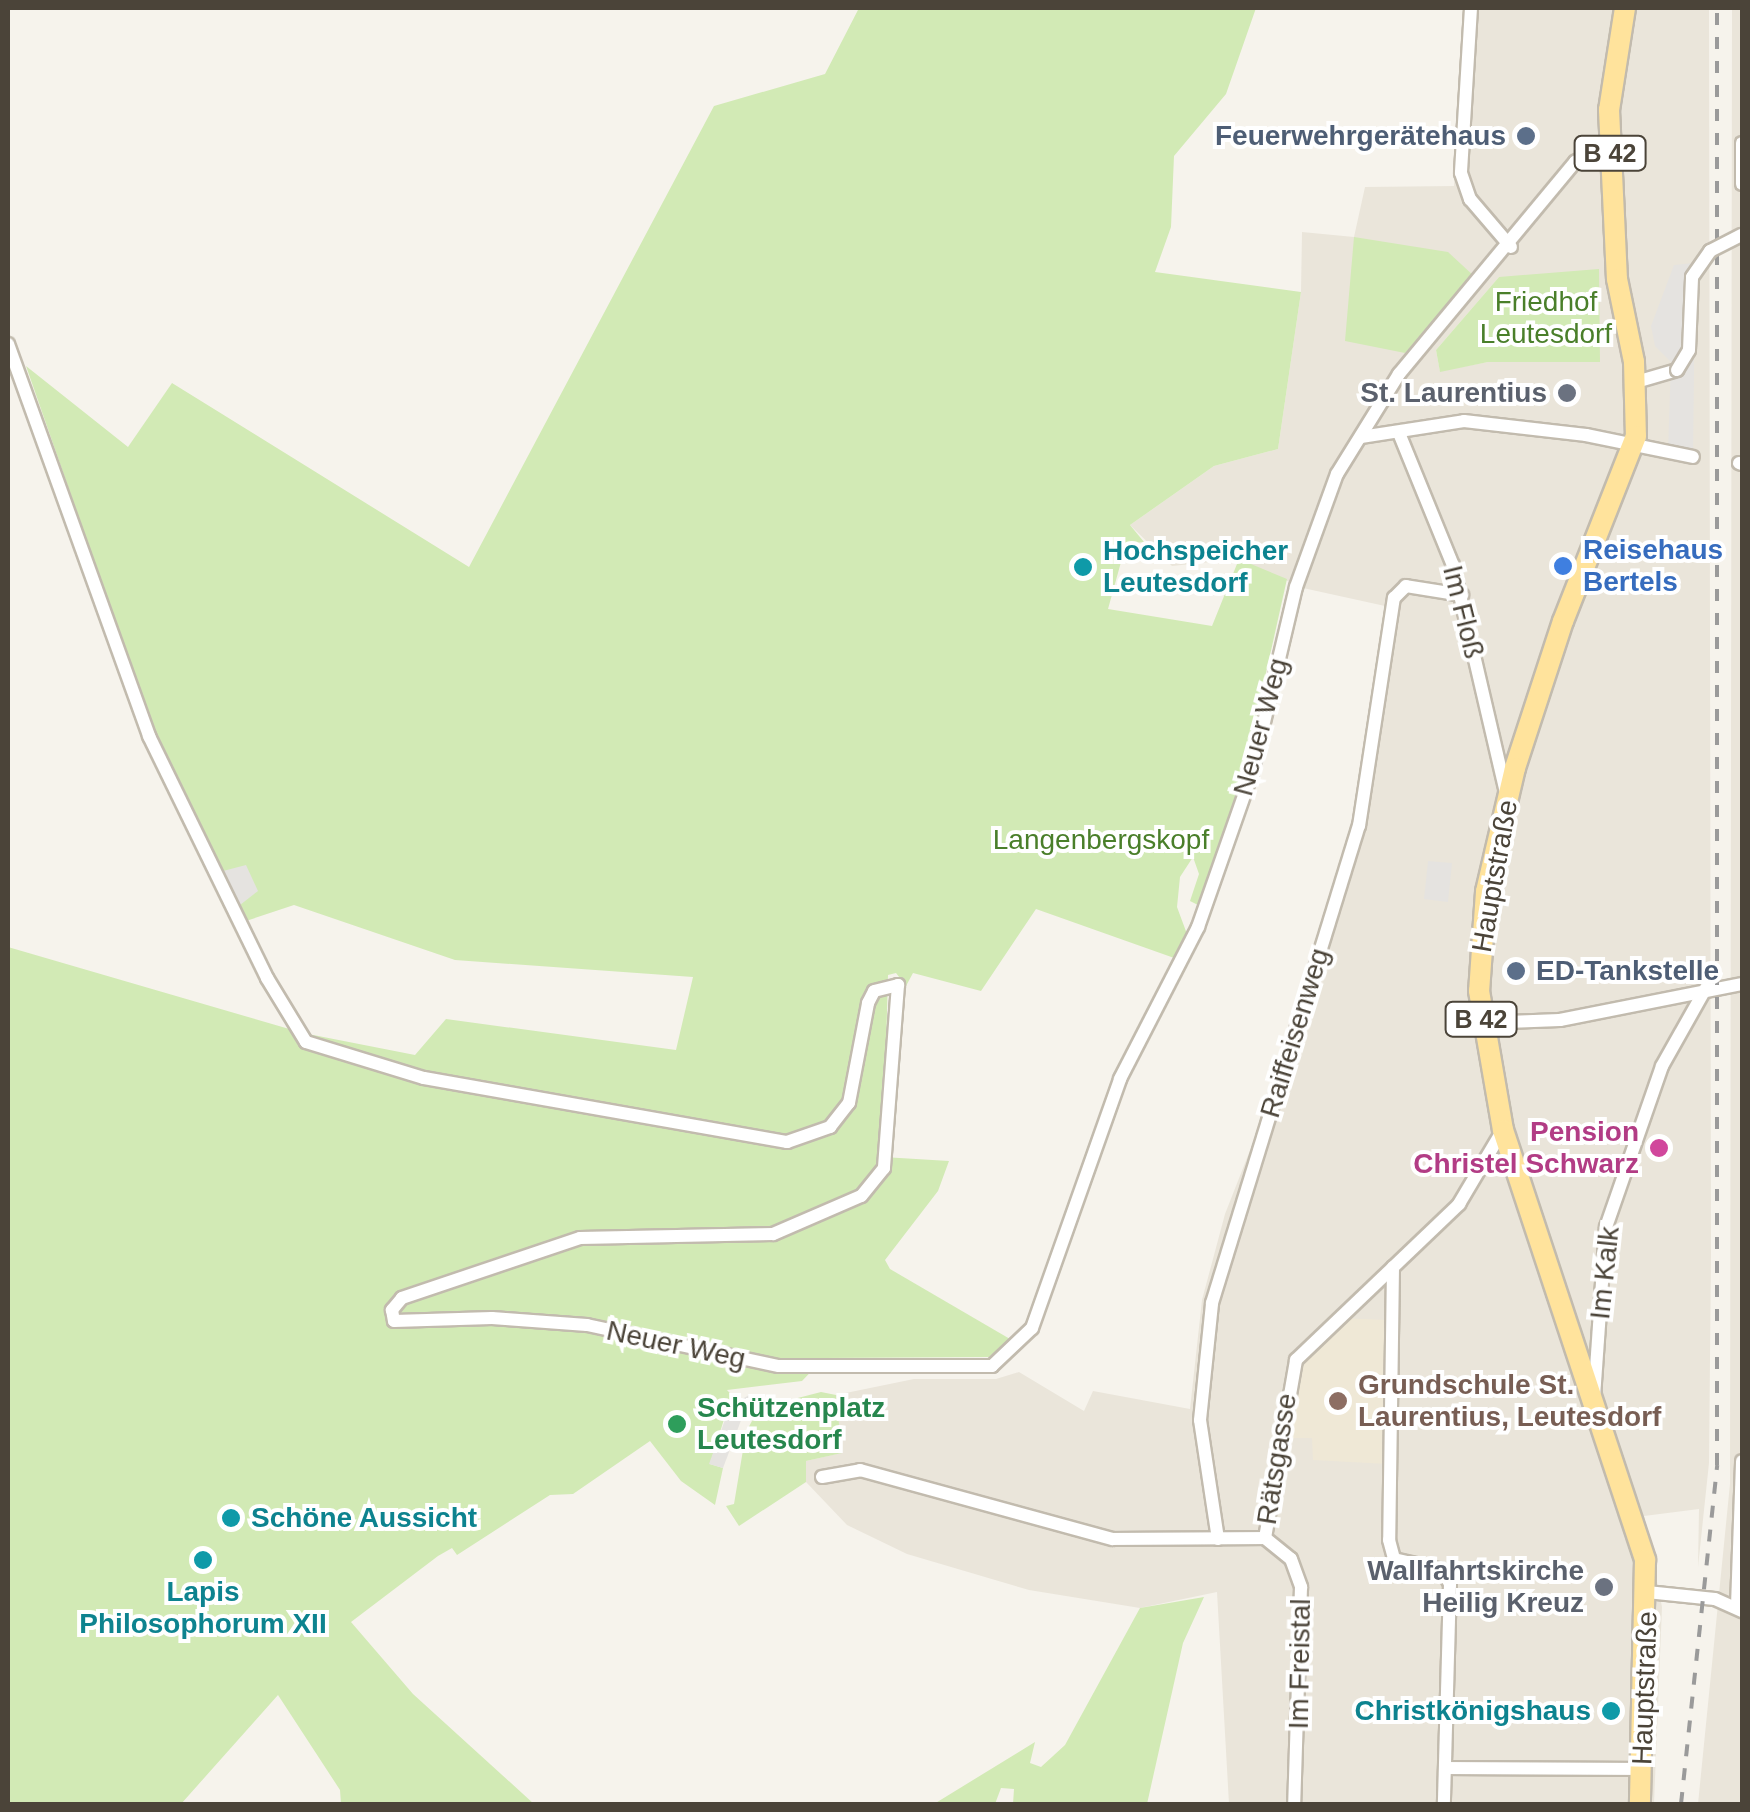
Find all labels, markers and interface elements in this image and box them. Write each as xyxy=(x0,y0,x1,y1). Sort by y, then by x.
place label: Feuerwehrgerätehaus xyxy=(1215,119,1506,153)
marker: Feuerwehrgerätehaus xyxy=(1515,125,1537,147)
road number: B 42 xyxy=(1572,133,1648,173)
park label: Friedhof Leutesdorf xyxy=(1480,285,1612,351)
place label: St. Laurentius xyxy=(1360,376,1547,410)
marker: St. Laurentius xyxy=(1556,382,1578,404)
place label: Reisehaus Bertels xyxy=(1583,533,1723,599)
place label: Hochspeicher Leutesdorf xyxy=(1103,534,1288,600)
marker: Reisehaus Bertels xyxy=(1552,555,1574,577)
marker: Hochspeicher Leutesdorf xyxy=(1072,556,1094,578)
street label: Im Floß xyxy=(1435,562,1491,662)
street label: Neuer Weg xyxy=(1227,655,1295,799)
street label: Hauptstraße xyxy=(1465,797,1525,955)
park label: Langenbergskopf xyxy=(993,823,1209,857)
street label: Raiffeisenweg xyxy=(1253,944,1337,1122)
place label: ED-Tankstelle xyxy=(1536,954,1719,988)
marker: ED-Tankstelle xyxy=(1505,960,1527,982)
road number: B 42 xyxy=(1444,999,1518,1039)
place label: Pension Christel Schwarz xyxy=(1413,1115,1639,1181)
marker: Pension Christel Schwarz xyxy=(1648,1137,1670,1159)
street label: Im Kalk xyxy=(1583,1225,1627,1321)
street label: Neuer Weg xyxy=(603,1314,749,1376)
place label: Grundschule St. Laurentius, Leutesdorf xyxy=(1358,1368,1661,1434)
marker: Grundschule St. Laurentius, Leutesdorf xyxy=(1327,1390,1349,1412)
place label: Schützenplatz Leutesdorf xyxy=(697,1391,885,1457)
street label: Rätsgasse xyxy=(1250,1391,1304,1527)
marker: Schützenplatz Leutesdorf xyxy=(666,1413,688,1435)
place label: Schöne Aussicht xyxy=(251,1501,478,1535)
marker: Schöne Aussicht xyxy=(220,1507,242,1529)
marker: Lapis Philosophorum XII xyxy=(192,1549,214,1571)
place label: Wallfahrtskirche Heilig Kreuz xyxy=(1367,1554,1584,1620)
place label: Lapis Philosophorum XII xyxy=(79,1575,327,1641)
marker: Wallfahrtskirche Heilig Kreuz xyxy=(1593,1576,1615,1598)
street label: Im Freistal xyxy=(1282,1598,1318,1730)
street label: Hauptstraße xyxy=(1626,1610,1664,1766)
place label: Christkönigshaus xyxy=(1355,1694,1591,1728)
marker: Christkönigshaus xyxy=(1600,1700,1622,1722)

